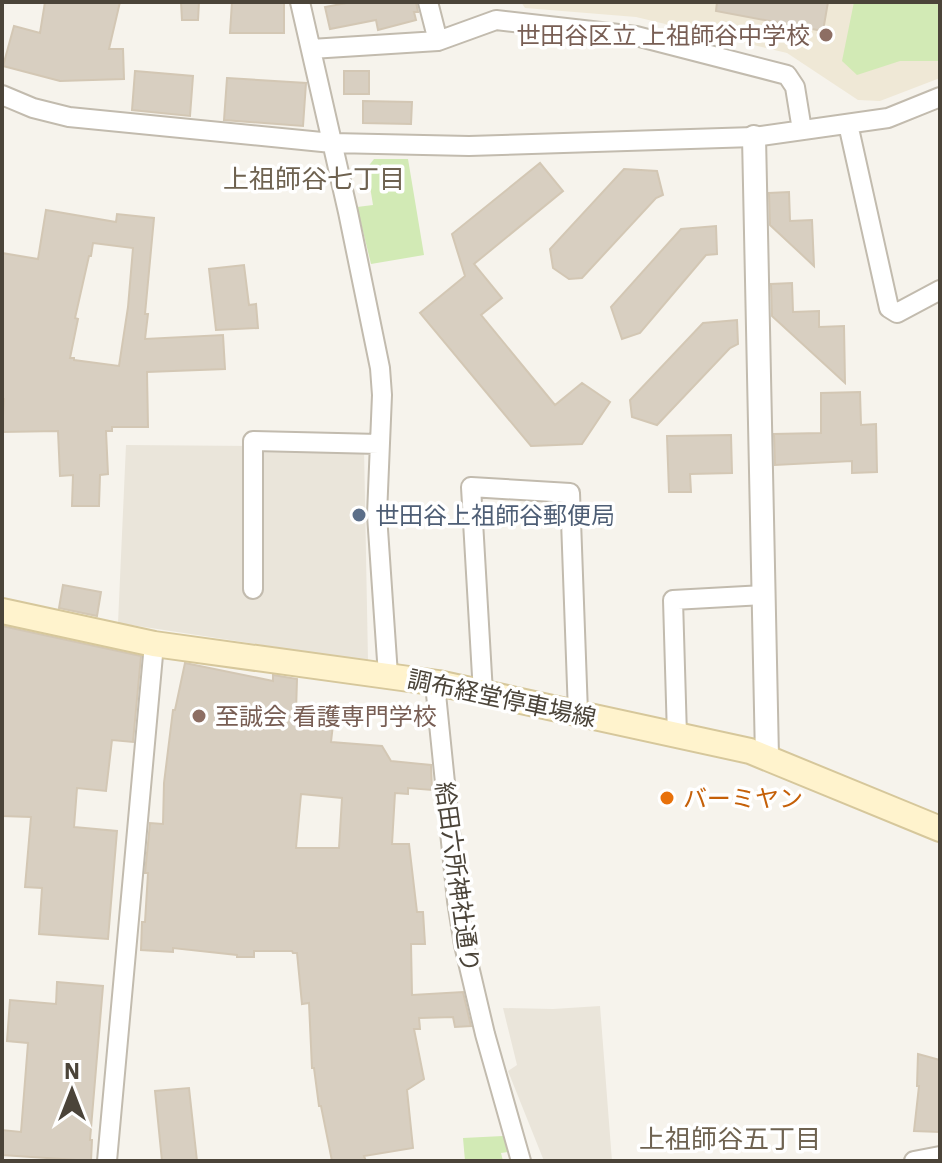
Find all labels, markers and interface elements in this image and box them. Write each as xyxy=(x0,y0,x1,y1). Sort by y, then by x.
place label: 世田谷区立 上祖師谷中学校 xyxy=(516,19,810,51)
marker: 世田谷区立 上祖師谷中学校 xyxy=(817,26,835,44)
district label: 上祖師谷七丁目 xyxy=(223,161,405,195)
place label: 世田谷上祖師谷郵便局 xyxy=(375,499,615,531)
marker: 世田谷上祖師谷郵便局 xyxy=(350,506,368,524)
street label: 調布経堂停車場線 xyxy=(405,662,599,734)
place label: 至誠会 看護専門学校 xyxy=(215,700,437,732)
marker: 至誠会 看護専門学校 xyxy=(190,707,208,725)
street label: 給田六所神社通り xyxy=(429,780,487,974)
place label: バーミヤン xyxy=(683,782,803,814)
marker: バーミヤン xyxy=(658,789,676,807)
north arrow xyxy=(32,1051,112,1131)
text: N xyxy=(64,1056,80,1085)
district label: 上祖師谷五丁目 xyxy=(639,1121,821,1155)

